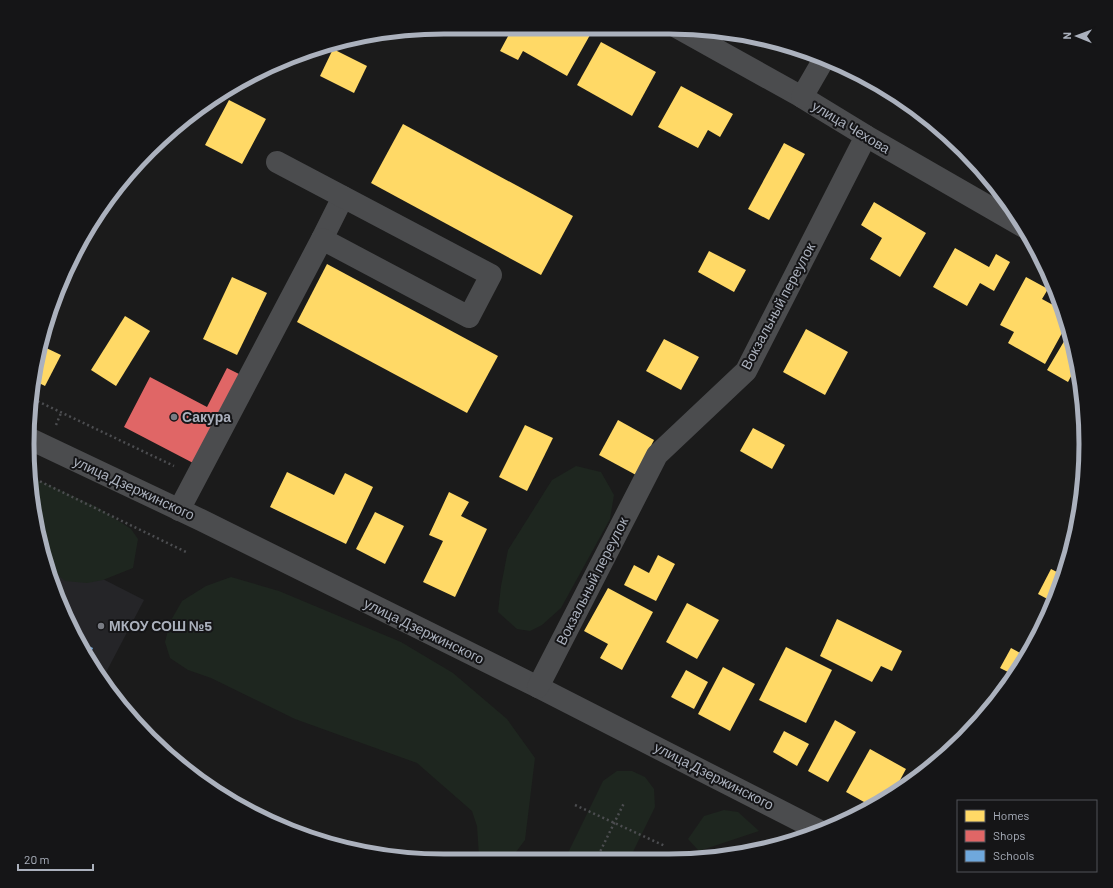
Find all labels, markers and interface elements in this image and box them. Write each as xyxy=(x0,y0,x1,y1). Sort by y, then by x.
north arrow xyxy=(1057,16,1097,56)
text: N xyxy=(1060,32,1073,40)
street label: улица Чехова xyxy=(809,97,893,157)
street label: Вокзальный переулок xyxy=(737,239,819,372)
place label: Сакура xyxy=(182,408,231,425)
marker: Сакура xyxy=(169,412,179,422)
street label: улица Дзержинского xyxy=(71,452,198,523)
street label: Вокзальный переулок xyxy=(552,513,632,648)
street label: улица Дзержинского xyxy=(361,594,487,667)
place label: МКОУ СОШ №5 xyxy=(109,617,212,634)
marker: МКОУ СОШ №5 xyxy=(96,621,106,631)
street label: улица Дзержинского xyxy=(652,738,777,813)
legend xyxy=(957,800,1097,872)
text: Homes xyxy=(993,808,1030,822)
text: Shops xyxy=(993,828,1026,842)
scale bar xyxy=(18,846,93,872)
text: Schools xyxy=(993,848,1034,862)
text: 20 m xyxy=(24,852,50,866)

